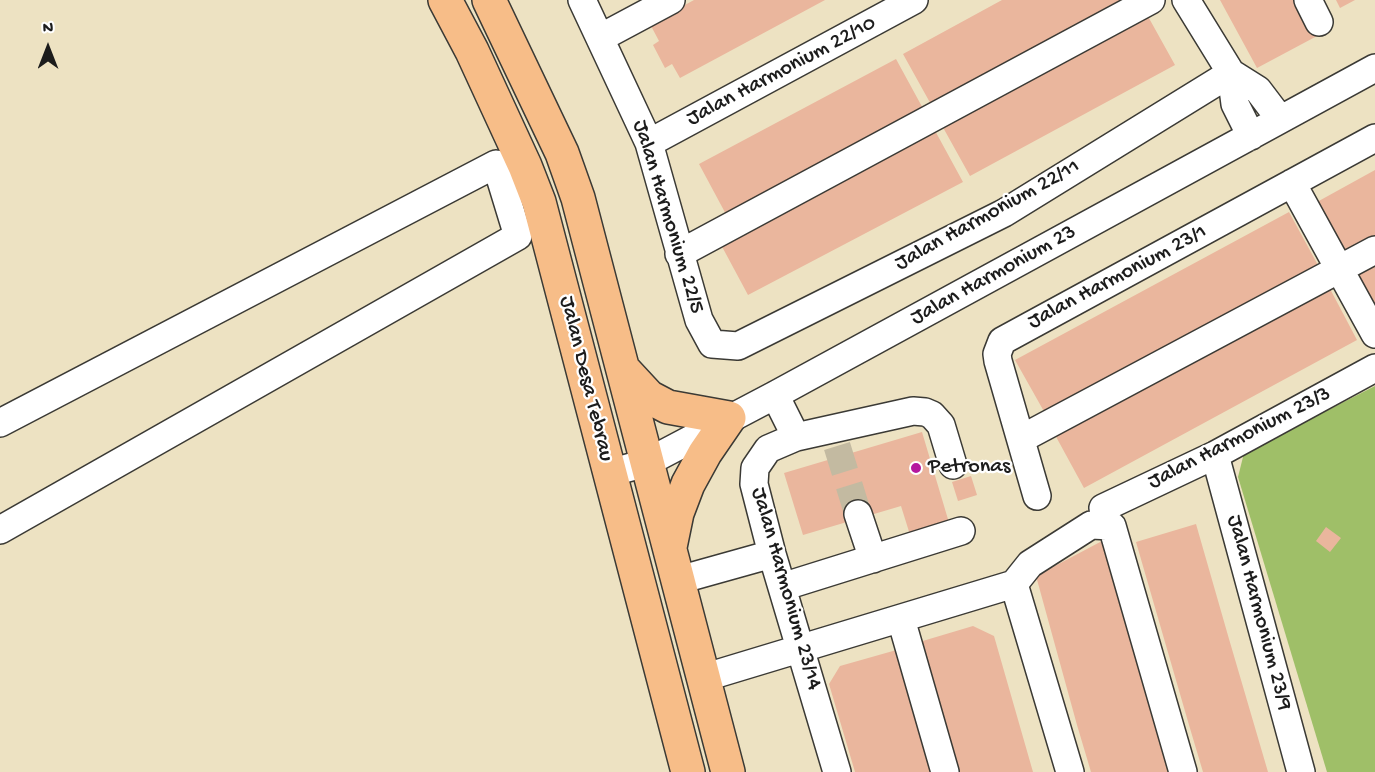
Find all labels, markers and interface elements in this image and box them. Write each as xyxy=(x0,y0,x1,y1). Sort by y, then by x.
street label: Jalan Harmonium 22/10 xyxy=(683,11,881,133)
north arrow xyxy=(18,18,78,78)
text: N xyxy=(43,20,53,39)
street label: Jalan Harmonium 22/5 xyxy=(625,117,709,317)
street label: Jalan Harmonium 22/11 xyxy=(891,154,1085,278)
street label: Jalan Harmonium 23 xyxy=(907,220,1081,332)
street label: Jalan Harmonium 23/1 xyxy=(1024,220,1212,336)
street label: Jalan Desa Tebrau xyxy=(552,294,618,464)
street label: Jalan Harmonium 23/3 xyxy=(1144,382,1336,496)
place label: Petronas xyxy=(928,455,1010,481)
marker: Petronas xyxy=(909,461,923,475)
street label: Jalan Harmonium 23/14 xyxy=(743,485,827,693)
street label: Jalan Harmonium 23/9 xyxy=(1219,512,1297,714)

